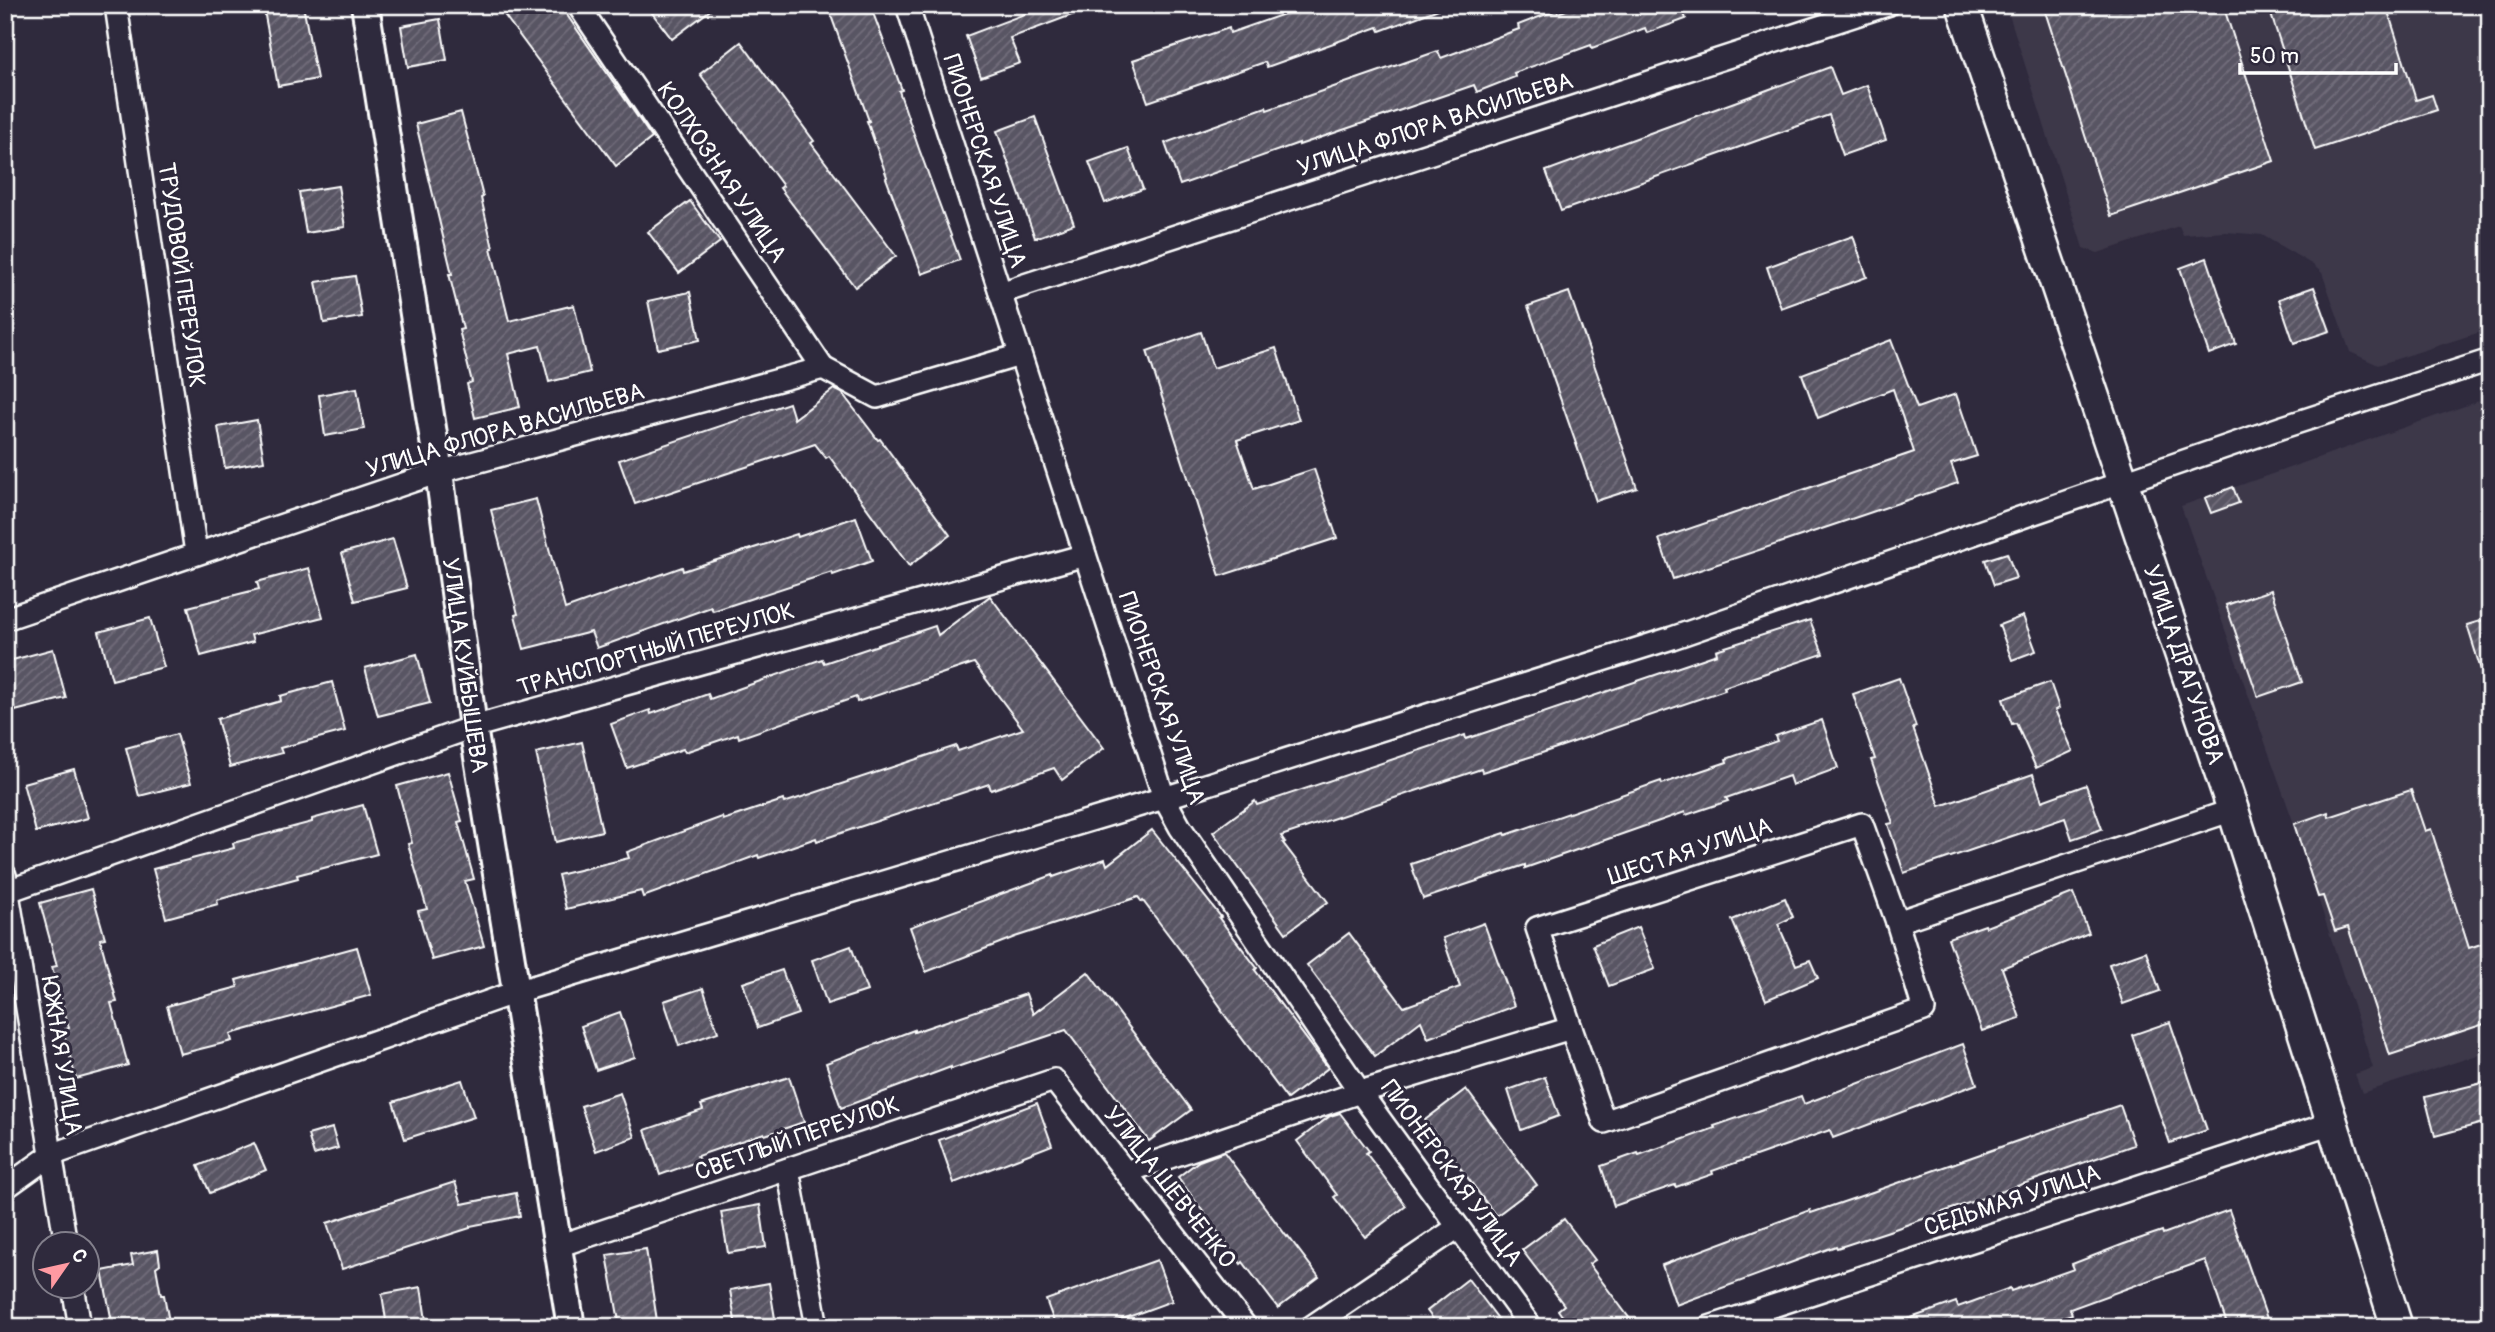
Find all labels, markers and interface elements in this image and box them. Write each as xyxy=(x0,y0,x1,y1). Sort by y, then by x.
scale bar xyxy=(2240,32,2395,76)
text: 50 m xyxy=(2250,43,2299,70)
street label: ПИОНЕРСКАЯ УЛИЦА xyxy=(936,51,1033,272)
street label: УЛИЦА ФЛОРА ВАСИЛЬЕВА xyxy=(1294,66,1577,183)
street label: КОЛХОЗНАЯ УЛИЦА xyxy=(650,76,793,268)
street label: ТРУДОВОЙ ПЕРЕУЛОК xyxy=(151,161,212,389)
street label: УЛИЦА ФЛОРА ВАСИЛЬЕВА xyxy=(363,377,648,484)
street label: УЛИЦА КУЙБЫШЕВА xyxy=(436,556,494,775)
street label: УЛИЦА ДРАГУНОВА xyxy=(2137,561,2231,768)
street label: ПИОНЕРСКАЯ УЛИЦА xyxy=(1112,588,1211,808)
street label: ТРАНСПОРТНЫЙ ПЕРЕУЛОК xyxy=(514,596,798,703)
street label: ШЕСТАЯ УЛИЦА xyxy=(1604,811,1776,892)
street label: ЮЖНАЯ УЛИЦА xyxy=(35,974,88,1138)
street label: ПИОНЕРСКАЯ УЛИЦА xyxy=(1374,1075,1529,1272)
street label: СВЕТЛЫЙ ПЕРЕУЛОК xyxy=(691,1090,903,1187)
street label: УЛИЦА ШЕВЧЕНКО xyxy=(1097,1100,1242,1274)
street label: СЕДЬМАЯ УЛИЦА xyxy=(1920,1158,2104,1243)
north arrow xyxy=(32,1230,102,1300)
text: С xyxy=(66,1244,93,1268)

